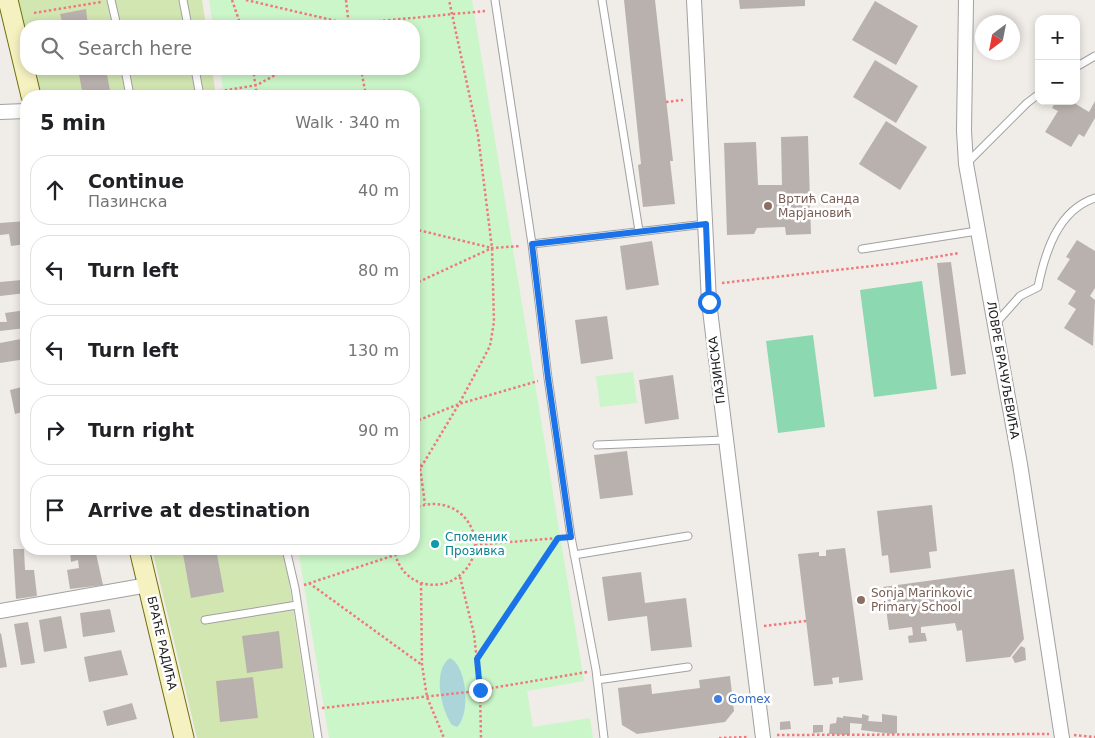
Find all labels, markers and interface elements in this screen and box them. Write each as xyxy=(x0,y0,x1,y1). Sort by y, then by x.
north arrow xyxy=(975,15,1020,60)
map controls xyxy=(1035,15,1080,105)
button: + xyxy=(1035,15,1080,60)
search box xyxy=(20,20,420,75)
icon: search xyxy=(38,34,66,62)
text: Search here xyxy=(78,37,192,59)
button: − xyxy=(1035,60,1080,105)
text: 5 min xyxy=(40,111,106,135)
text: Walk · 340 m xyxy=(295,113,400,132)
text: Continue xyxy=(88,170,184,192)
icon: ahead xyxy=(41,176,69,204)
text: 40 m xyxy=(358,181,399,200)
text: Пазинска xyxy=(88,192,167,211)
place label: Вртић Санда Марјановић xyxy=(778,192,860,220)
marker: Вртић Санда Марјановић xyxy=(762,200,774,212)
icon: left xyxy=(41,256,69,284)
text: Turn left xyxy=(88,259,179,281)
text: 80 m xyxy=(358,261,399,280)
route start xyxy=(698,291,721,314)
street label: ЛОВРЕ БРАЧУЉЕВИЋА xyxy=(984,300,1022,441)
street label: ПАЗИНСКА xyxy=(706,335,728,405)
icon: left xyxy=(41,336,69,364)
text: Turn left xyxy=(88,339,179,361)
text: 130 m xyxy=(348,341,399,360)
icon: right xyxy=(41,416,69,444)
text: Turn right xyxy=(88,419,194,441)
text: 90 m xyxy=(358,421,399,440)
icon: arrive xyxy=(41,496,69,524)
text: Arrive at destination xyxy=(88,499,310,521)
place label: Споменик Прозивка xyxy=(445,530,508,558)
marker: Споменик Прозивка xyxy=(429,538,441,550)
place label: Sonja Marinkovic Primary School xyxy=(871,586,973,614)
marker: Sonja Marinkovic Primary School xyxy=(855,594,867,606)
street label: БРАЋЕ РАДИЋА xyxy=(144,595,180,692)
route end xyxy=(469,679,492,702)
place label: Gomex xyxy=(728,692,771,706)
marker: Gomex xyxy=(712,693,724,705)

